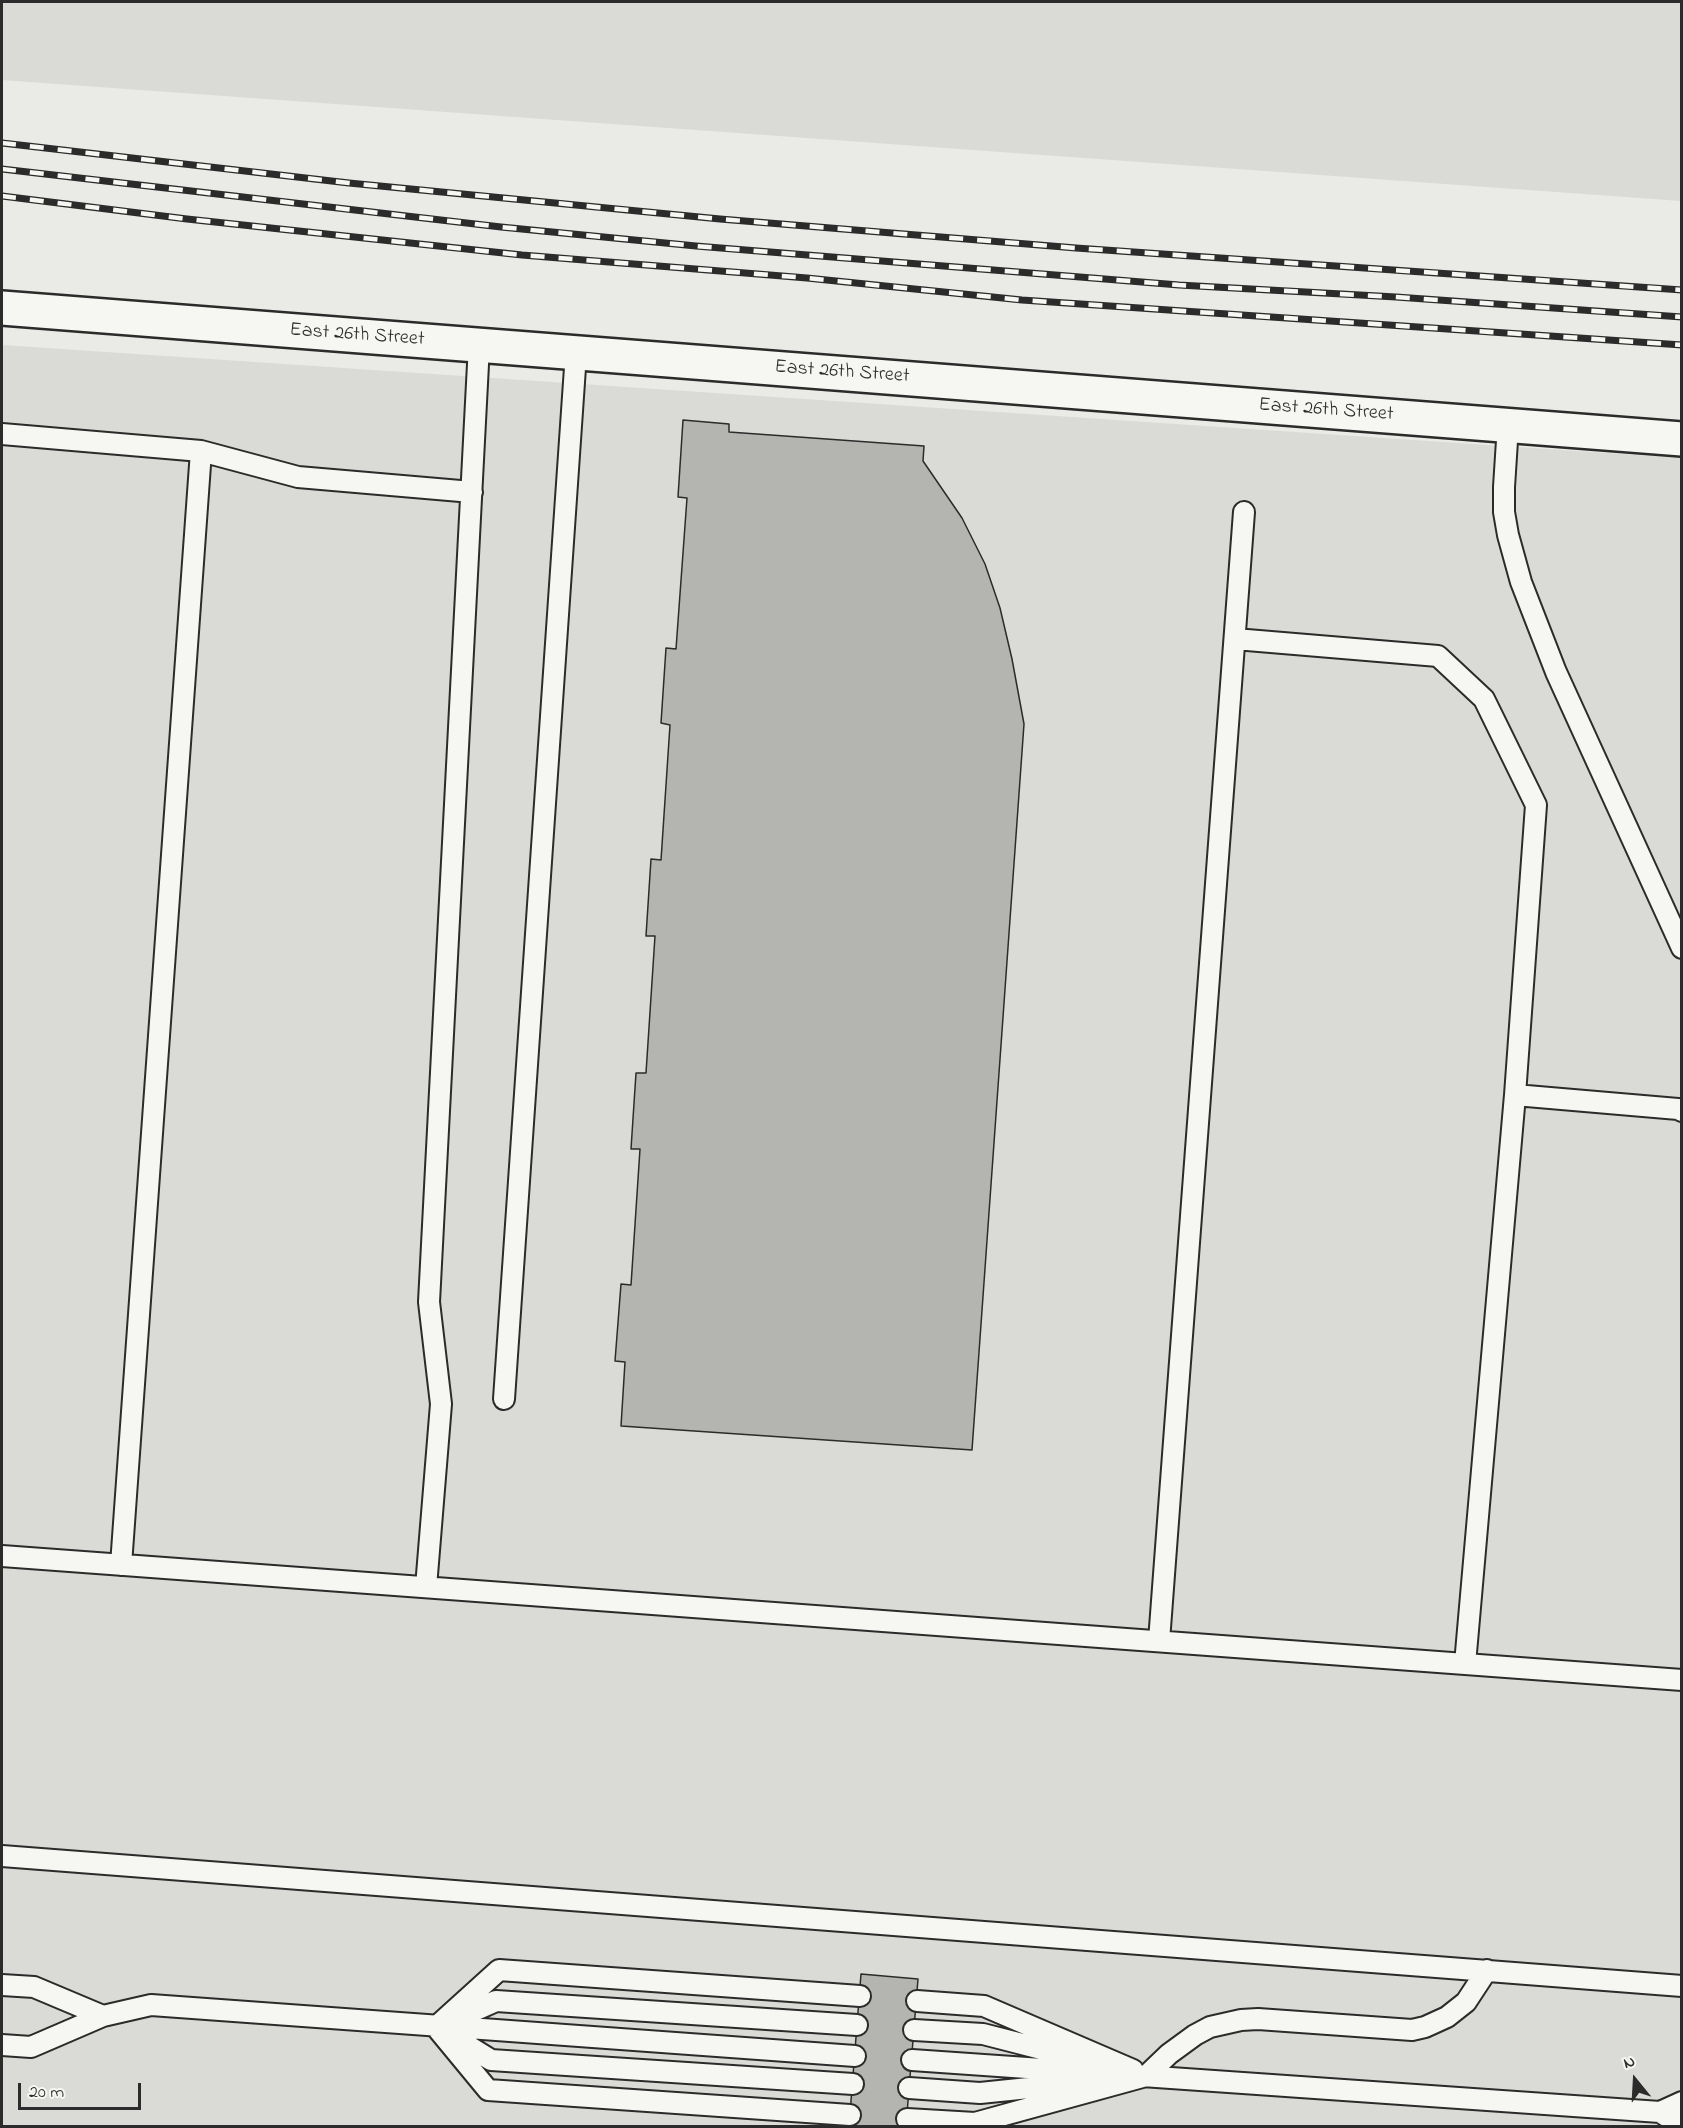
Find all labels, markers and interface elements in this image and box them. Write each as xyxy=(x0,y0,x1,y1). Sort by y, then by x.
street label: East 26th Street xyxy=(289,319,425,353)
street label: East 26th Street xyxy=(774,356,910,390)
street label: East 26th Street xyxy=(1258,394,1394,428)
north arrow xyxy=(1605,2050,1665,2110)
text: N xyxy=(1621,2050,1638,2076)
scale bar xyxy=(21,2071,144,2109)
text: 20 m xyxy=(29,2080,64,2106)

